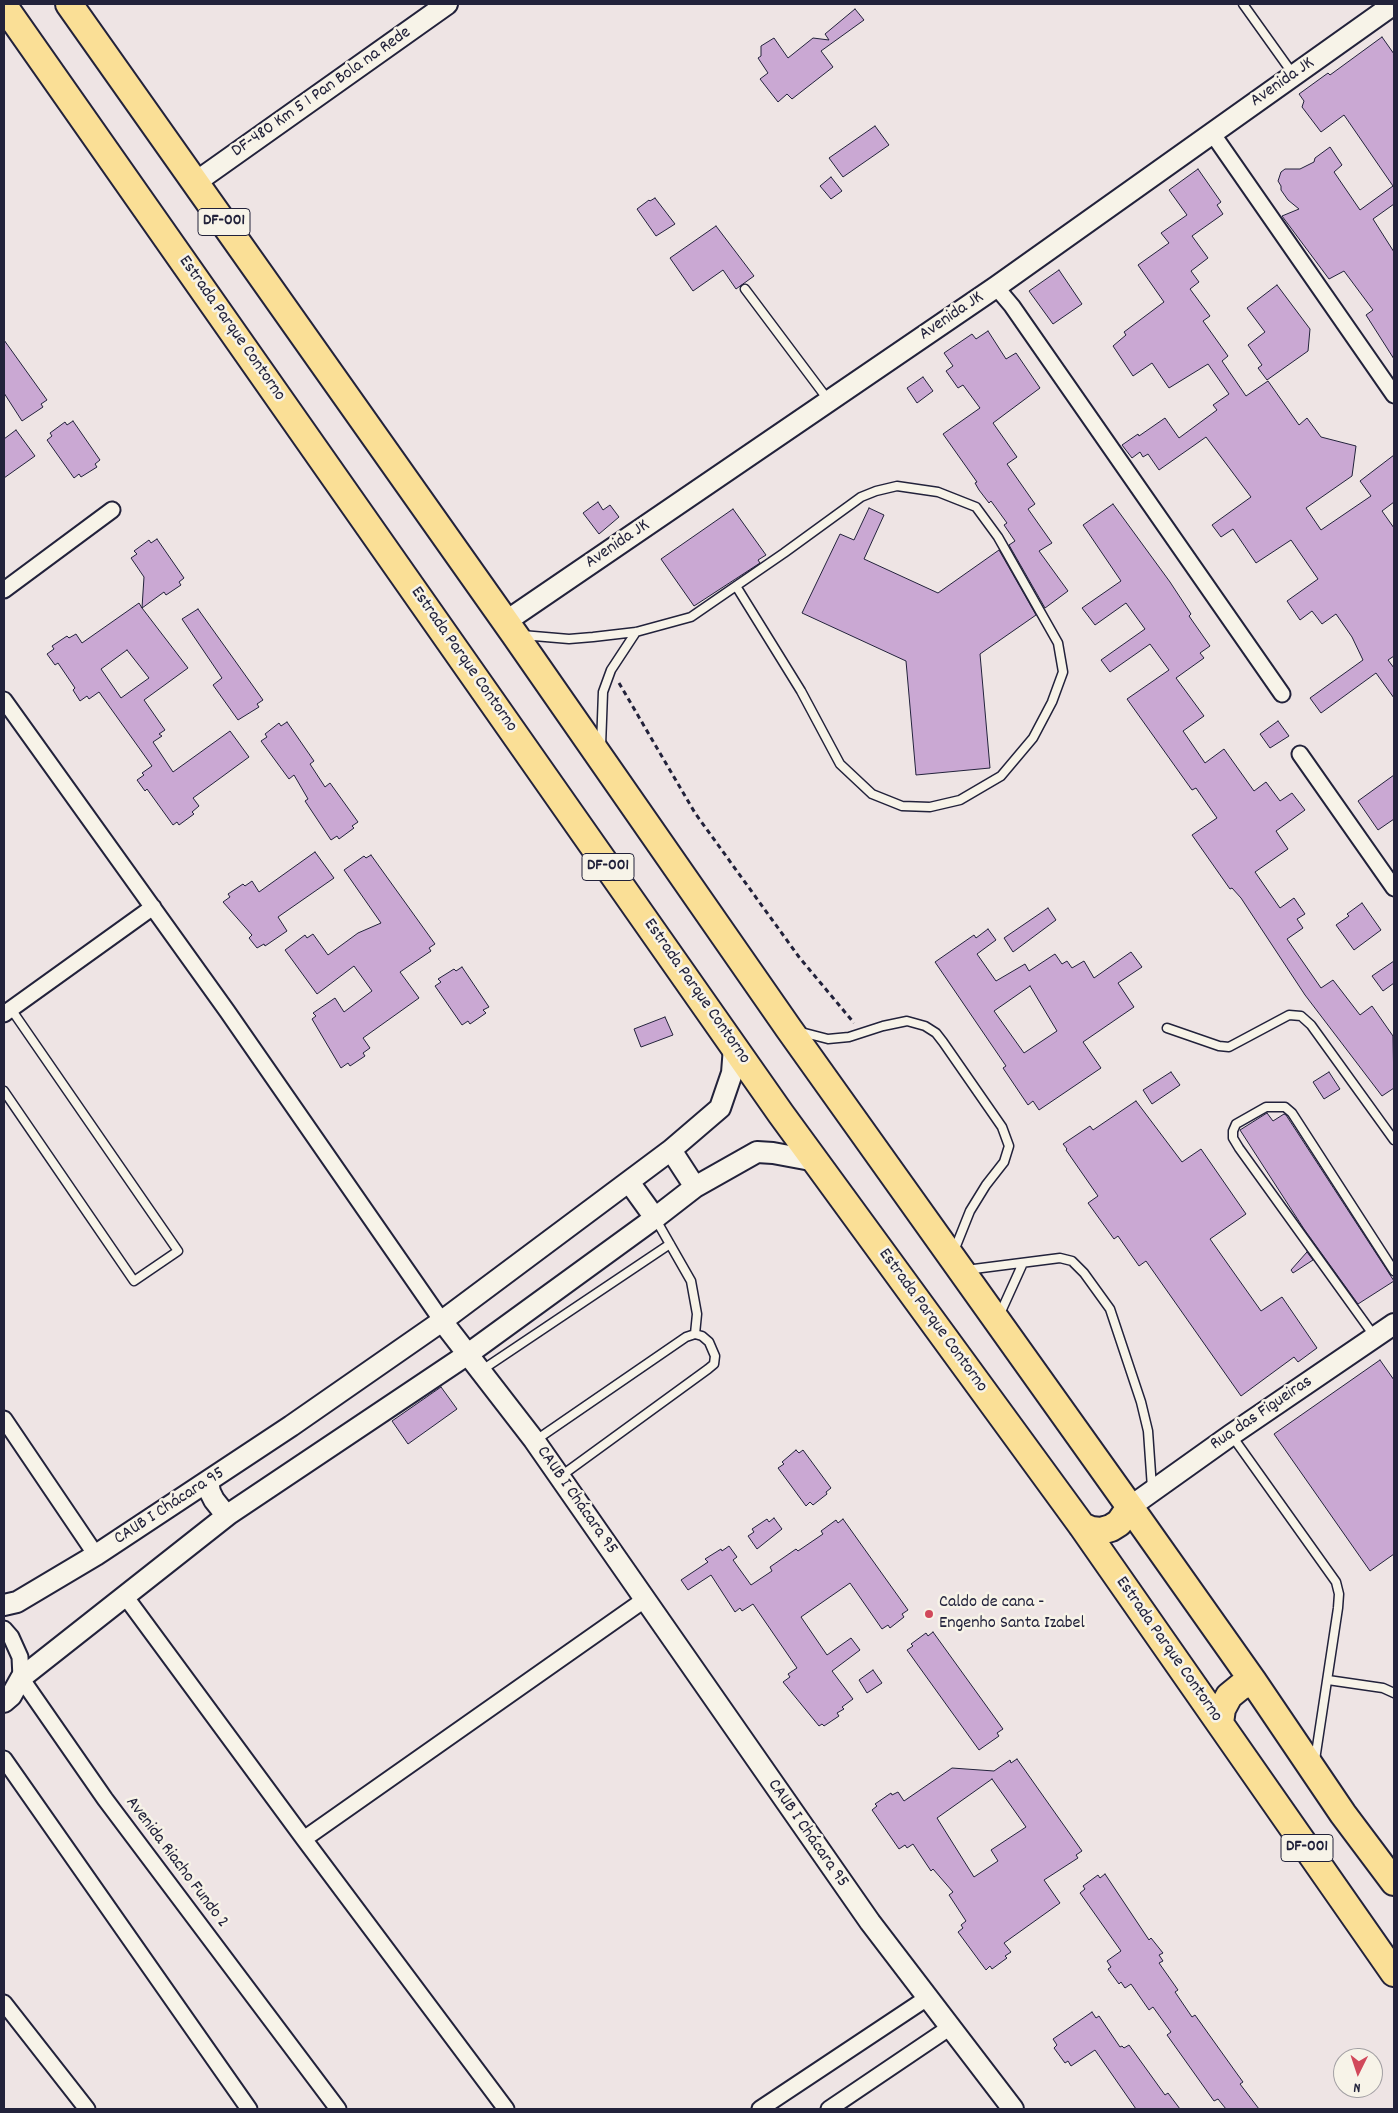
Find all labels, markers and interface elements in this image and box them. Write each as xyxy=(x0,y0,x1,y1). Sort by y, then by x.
street label: DF-480 Km 5 1 Pan Bola na Rede xyxy=(228,23,416,163)
street label: Avenida JK xyxy=(1247,53,1319,113)
road number: DF-001 xyxy=(198,208,250,236)
street label: Estrada Parque Contorno xyxy=(173,252,289,406)
street label: Avenida JK xyxy=(916,288,988,346)
street label: Avenida JK xyxy=(582,516,654,574)
street label: Estrada Parque Contorno xyxy=(405,583,521,737)
road number: DF-001 xyxy=(582,854,634,880)
street label: Estrada Parque Contorno xyxy=(638,915,754,1069)
street label: Estrada Parque Contorno xyxy=(873,1245,991,1397)
street label: Rua das Figueiras xyxy=(1207,1372,1317,1456)
street label: CAUB I Chácara 95 xyxy=(531,1443,621,1559)
street label: CAUB I Chácara 95 xyxy=(111,1463,229,1551)
street label: Estrada Parque Contorno xyxy=(1110,1573,1226,1727)
place label: Caldo de cana - Engenho Santa Izabel xyxy=(939,1593,1085,1636)
marker: Caldo de cana - Engenho Santa Izabel xyxy=(923,1608,935,1620)
street label: CAUB I Chácara 95 xyxy=(762,1776,852,1892)
street label: Avenida Riacho Fundo 2 xyxy=(120,1793,232,1933)
road number: DF-001 xyxy=(1281,1835,1333,1862)
north arrow xyxy=(1333,2048,1383,2098)
text: N xyxy=(1353,2077,1361,2097)

